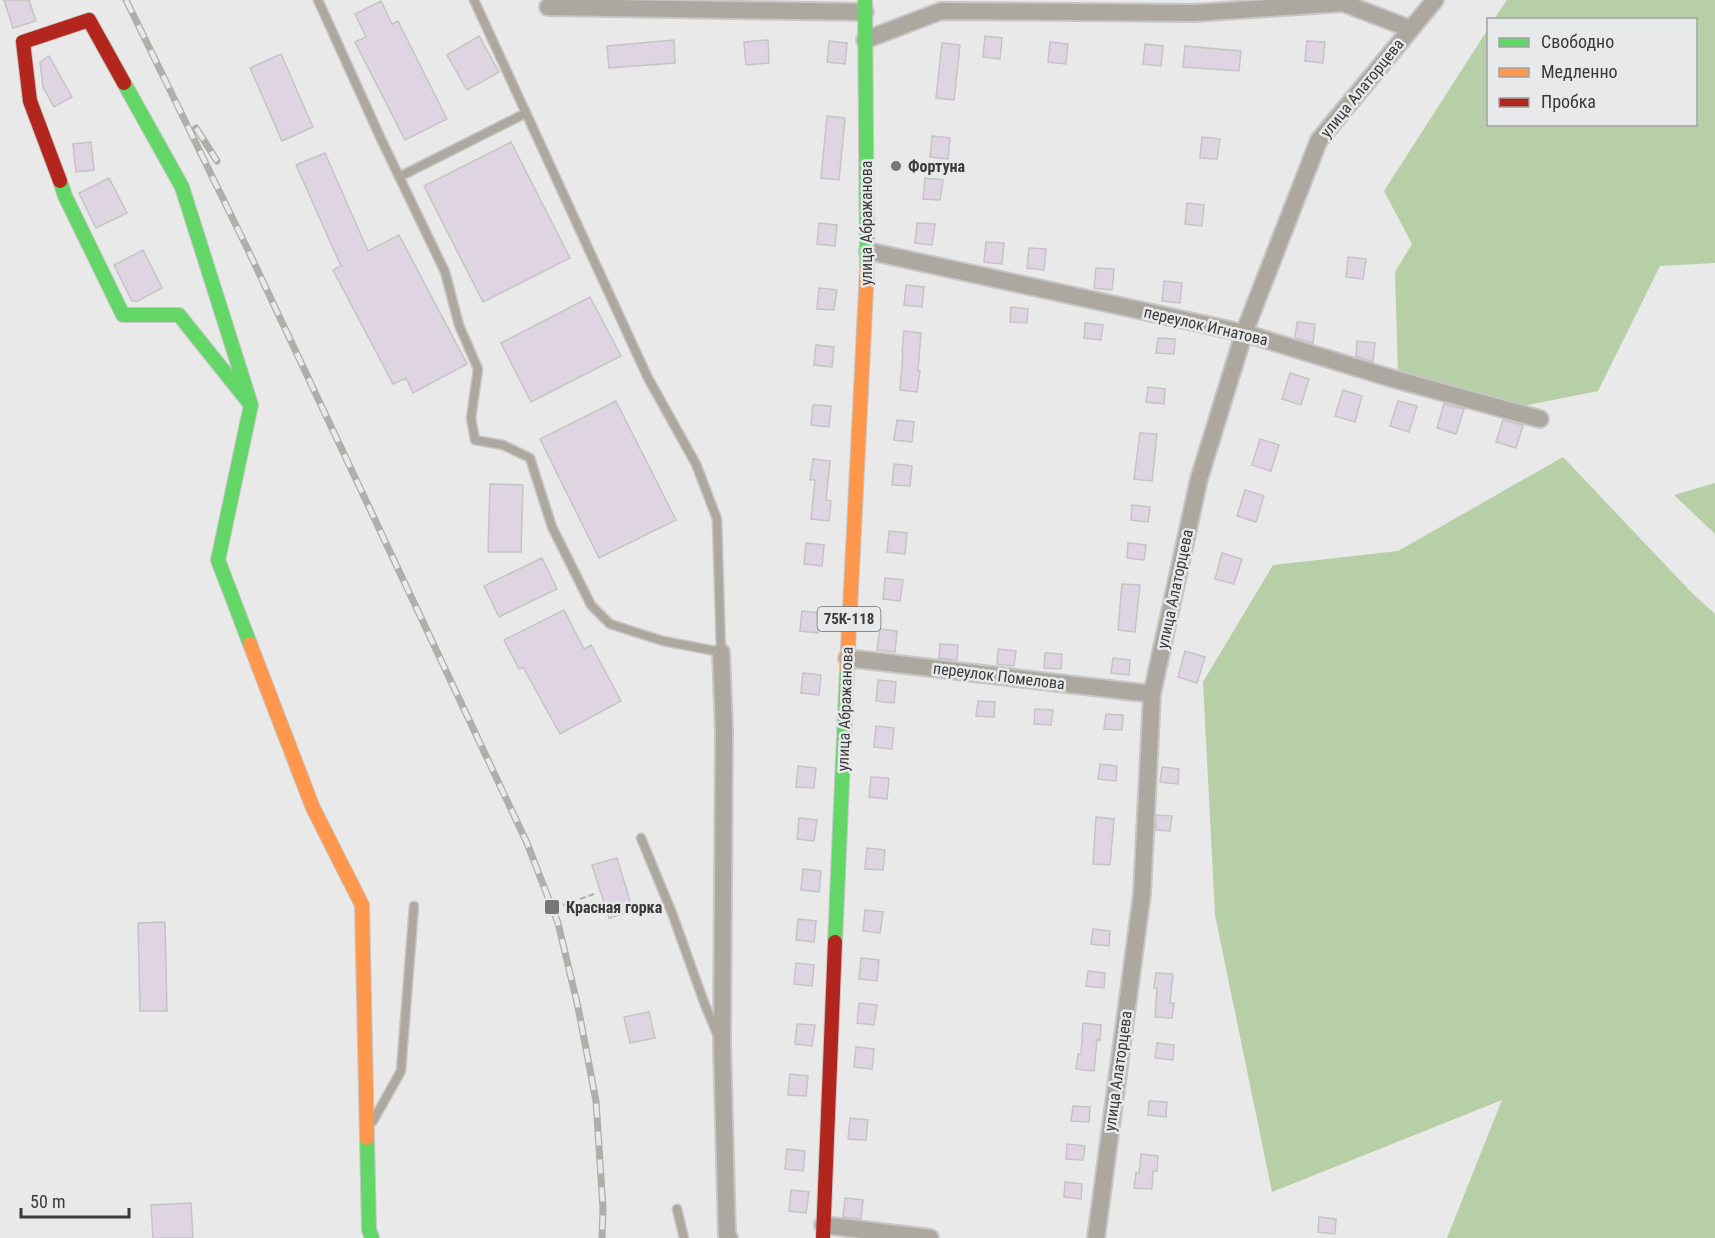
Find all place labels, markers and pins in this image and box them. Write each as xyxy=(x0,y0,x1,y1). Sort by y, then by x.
place label: Фортуна xyxy=(908,157,966,176)
marker: Фортуна xyxy=(889,159,903,173)
marker: Красная горка xyxy=(543,898,561,916)
place label: Красная горка xyxy=(566,898,663,917)

